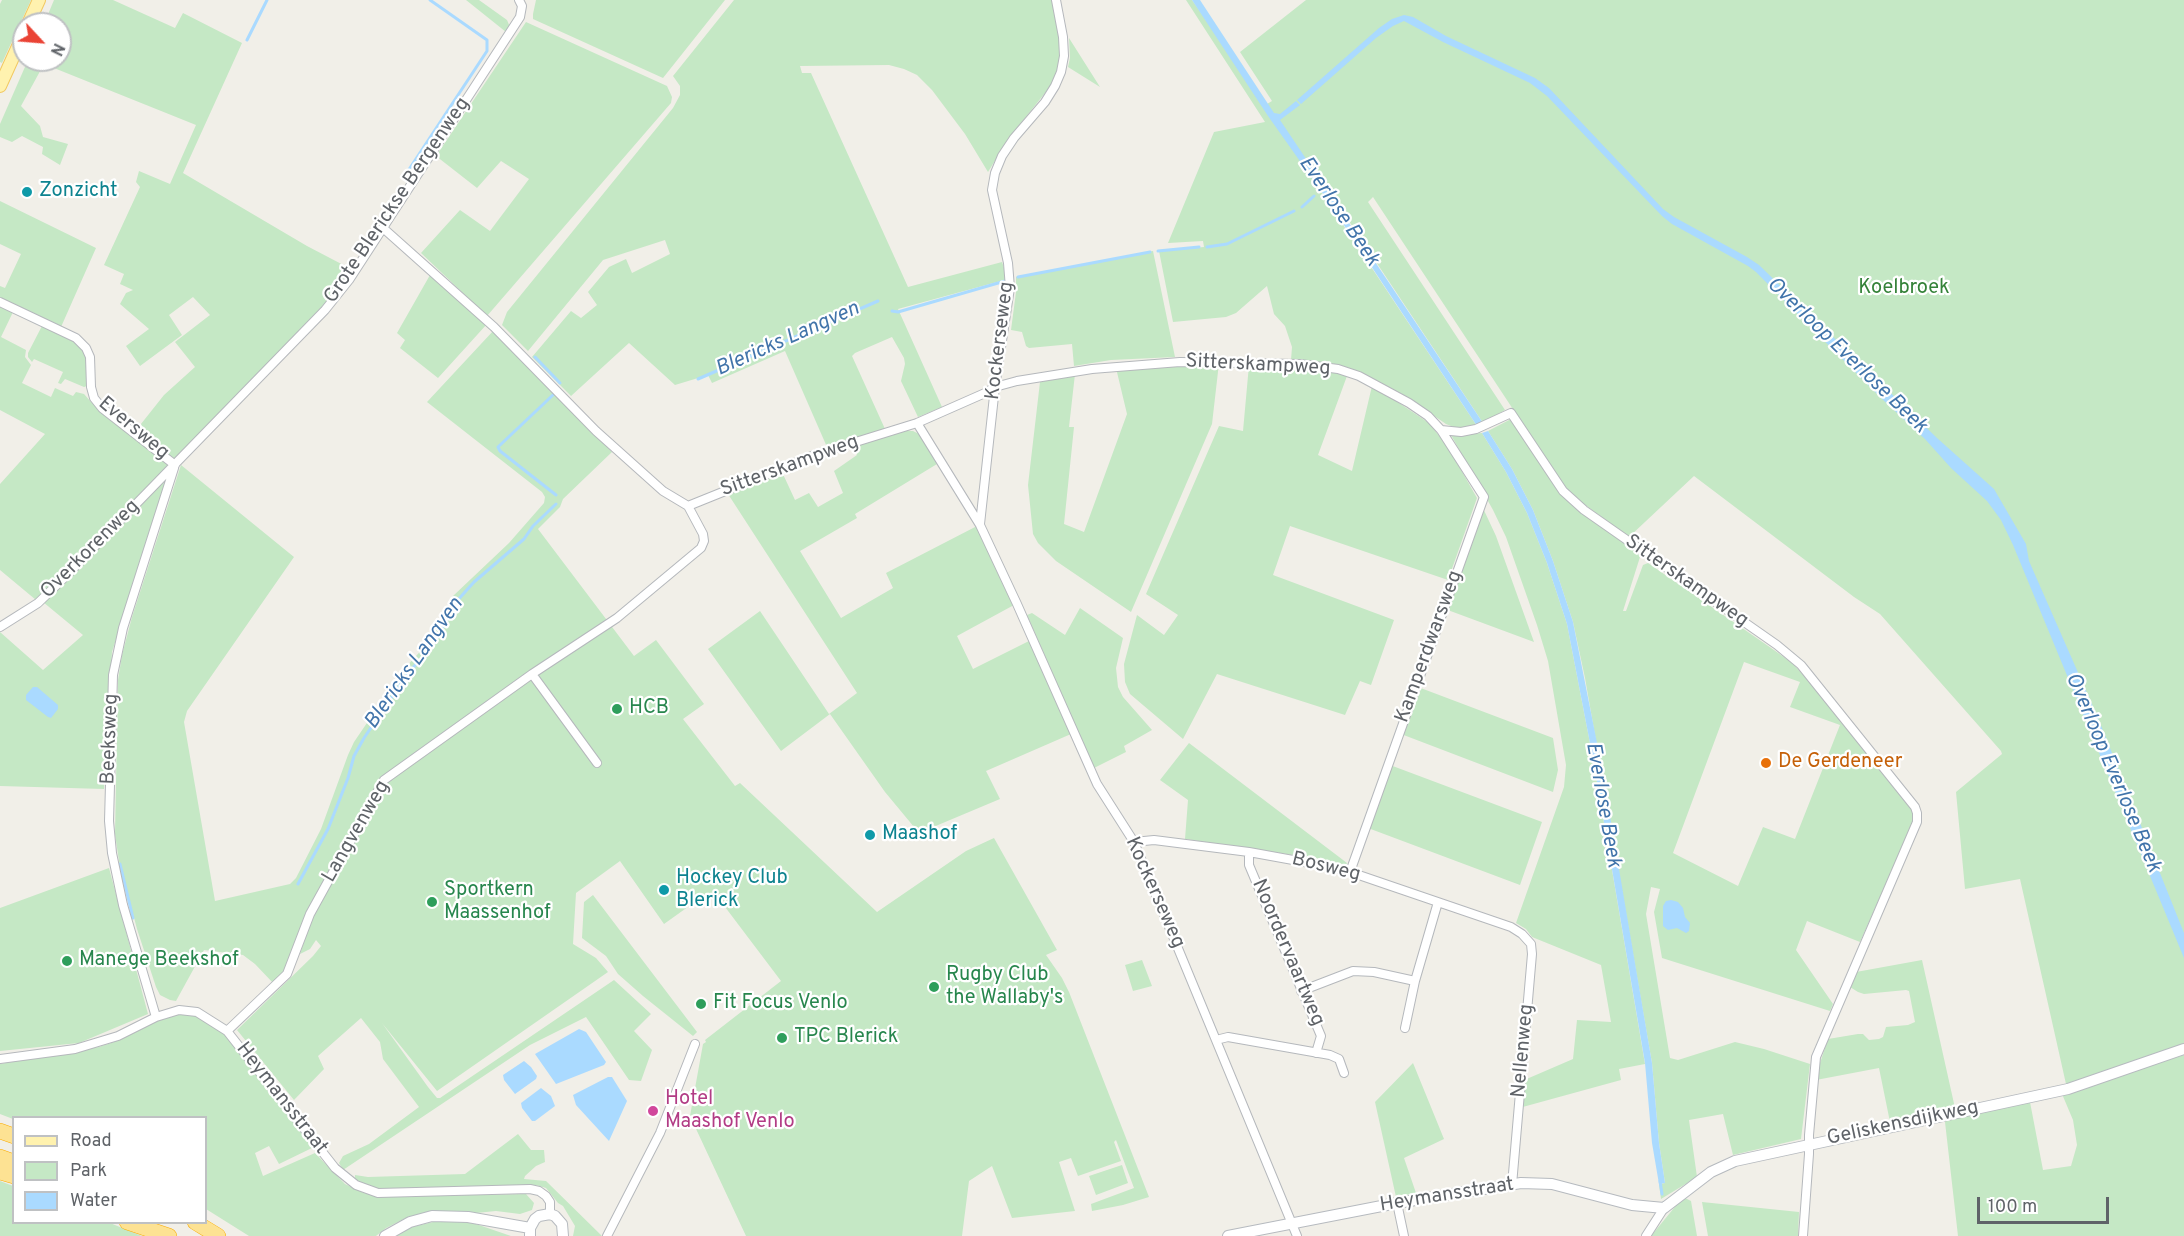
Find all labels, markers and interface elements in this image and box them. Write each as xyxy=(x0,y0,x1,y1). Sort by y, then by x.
north arrow xyxy=(12,12,72,72)
text: N xyxy=(45,39,68,59)
street label: Grote Blerickse Bergenweg xyxy=(320,94,476,308)
water label: Everlose Beek xyxy=(1292,152,1384,272)
place label: Zonzicht xyxy=(39,180,118,204)
marker: Zonzicht xyxy=(20,185,34,199)
water label: Overloop Everlose Beek xyxy=(1760,273,1932,439)
park label: Koelbroek xyxy=(1858,277,1950,301)
street label: Kockerseweg xyxy=(982,281,1020,401)
water label: Blericks Langven xyxy=(712,297,864,383)
street label: Sitterskampweg xyxy=(1185,350,1331,382)
street label: Eversweg xyxy=(93,392,173,466)
street label: Sitterskampweg xyxy=(718,431,862,503)
street label: Overkorenweg xyxy=(37,496,145,604)
street label: Sitterskampweg xyxy=(1620,531,1752,633)
street label: Kamperdwarsweg xyxy=(1391,568,1469,726)
water label: Blericks Langven xyxy=(360,593,470,735)
water label: Overloop Everlose Beek xyxy=(2059,670,2165,876)
street label: Beeksweg xyxy=(97,693,125,785)
place label: HCB xyxy=(629,697,669,721)
marker: HCB xyxy=(610,702,624,716)
water label: Everlose Beek xyxy=(1579,740,1625,870)
place label: De Gerdeneer xyxy=(1778,751,1903,775)
marker: De Gerdeneer xyxy=(1759,756,1773,770)
street label: Langvenweg xyxy=(318,777,396,887)
place label: Maashof xyxy=(882,823,957,847)
marker: Maashof xyxy=(863,828,877,842)
street label: Kockerseweg xyxy=(1119,834,1189,952)
street label: Bosweg xyxy=(1289,848,1363,888)
place label: Hockey Club Blerick xyxy=(676,867,788,914)
street label: Noordervaartweg xyxy=(1245,876,1329,1030)
place label: Sportkern Maassenhof xyxy=(444,879,551,926)
marker: Hockey Club Blerick xyxy=(657,883,671,897)
marker: Sportkern Maassenhof xyxy=(425,895,439,909)
place label: Manege Beekshof xyxy=(79,949,239,973)
marker: Manege Beekshof xyxy=(60,954,74,968)
place label: Rugby Club the Wallaby's xyxy=(946,964,1063,1011)
marker: Rugby Club the Wallaby's xyxy=(927,980,941,994)
place label: Fit Focus Venlo xyxy=(713,992,848,1016)
marker: Fit Focus Venlo xyxy=(694,997,708,1011)
street label: Nellenweg xyxy=(1508,1003,1540,1099)
place label: TPC Blerick xyxy=(794,1026,898,1050)
marker: TPC Blerick xyxy=(775,1031,789,1045)
street label: Heymansstraat xyxy=(230,1038,332,1160)
place label: Hotel Maashof Venlo xyxy=(665,1088,795,1135)
street label: Geliskensdijkweg xyxy=(1825,1096,1981,1152)
marker: Hotel Maashof Venlo xyxy=(646,1104,660,1118)
legend xyxy=(12,1116,207,1224)
text: Road xyxy=(70,1130,112,1153)
text: Park xyxy=(70,1160,107,1183)
street label: Heymansstraat xyxy=(1378,1174,1516,1218)
scale bar xyxy=(1980,1185,2112,1223)
text: Water xyxy=(70,1190,117,1213)
text: 100 m xyxy=(1988,1196,2037,1219)

